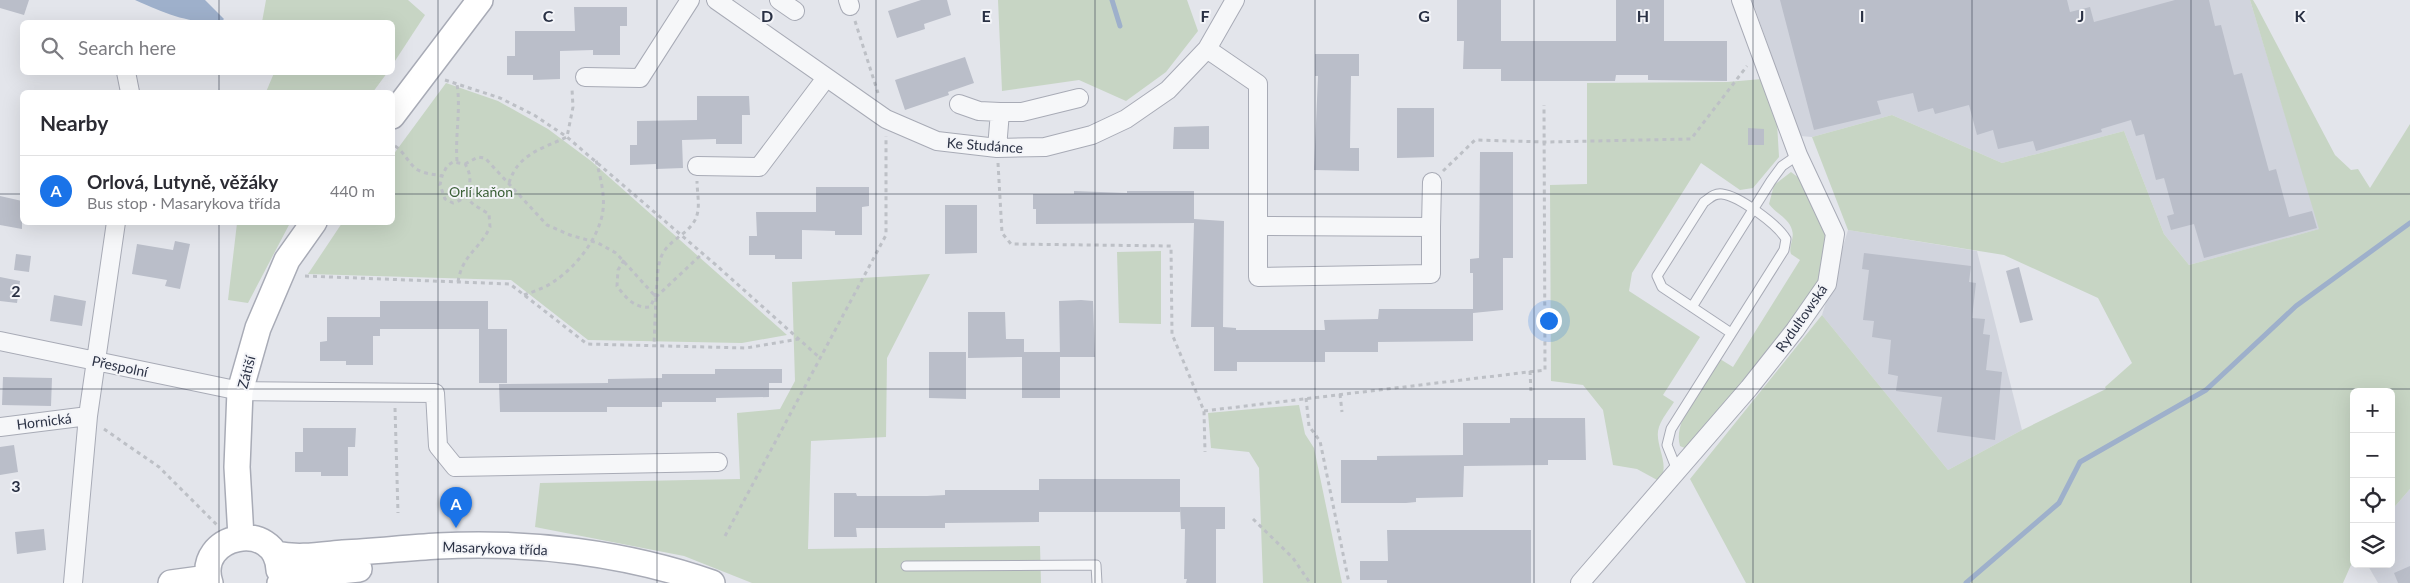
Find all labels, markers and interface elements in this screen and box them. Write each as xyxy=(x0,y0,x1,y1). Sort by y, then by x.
text: C xyxy=(543,6,554,25)
text: D xyxy=(761,6,773,25)
text: E xyxy=(981,6,991,25)
text: F xyxy=(1200,6,1210,25)
text: G xyxy=(1418,6,1430,25)
text: H xyxy=(1637,6,1649,25)
text: I xyxy=(1860,6,1864,25)
text: J xyxy=(2078,6,2084,25)
text: K xyxy=(2295,6,2307,25)
search box xyxy=(20,20,395,75)
icon: search xyxy=(38,34,66,62)
text: Search here xyxy=(78,36,176,59)
text: Nearby xyxy=(40,110,108,135)
street label: Ke Studánce xyxy=(946,134,1024,156)
text: Orlová, Lutyně, věžáky xyxy=(87,170,278,193)
text: A xyxy=(50,181,62,200)
text: 440 m xyxy=(330,181,375,200)
park label: Orlí kaňon xyxy=(449,183,513,200)
text: Bus stop · Masarykova třída xyxy=(87,193,281,212)
text: 2 xyxy=(11,281,21,300)
street label: Rydultowská xyxy=(1772,281,1830,355)
your location xyxy=(1536,308,1562,334)
street label: Přespolní xyxy=(90,352,150,380)
street label: Zátiší xyxy=(233,353,259,390)
map controls xyxy=(2350,388,2395,568)
button: + xyxy=(2350,388,2395,433)
street label: Hornická xyxy=(15,409,73,433)
button: − xyxy=(2350,433,2395,478)
text: 3 xyxy=(11,476,21,495)
button: locate xyxy=(2350,478,2395,523)
pin: A xyxy=(440,487,472,528)
button: layers xyxy=(2350,523,2395,568)
street label: Masarykova třída xyxy=(442,538,548,558)

